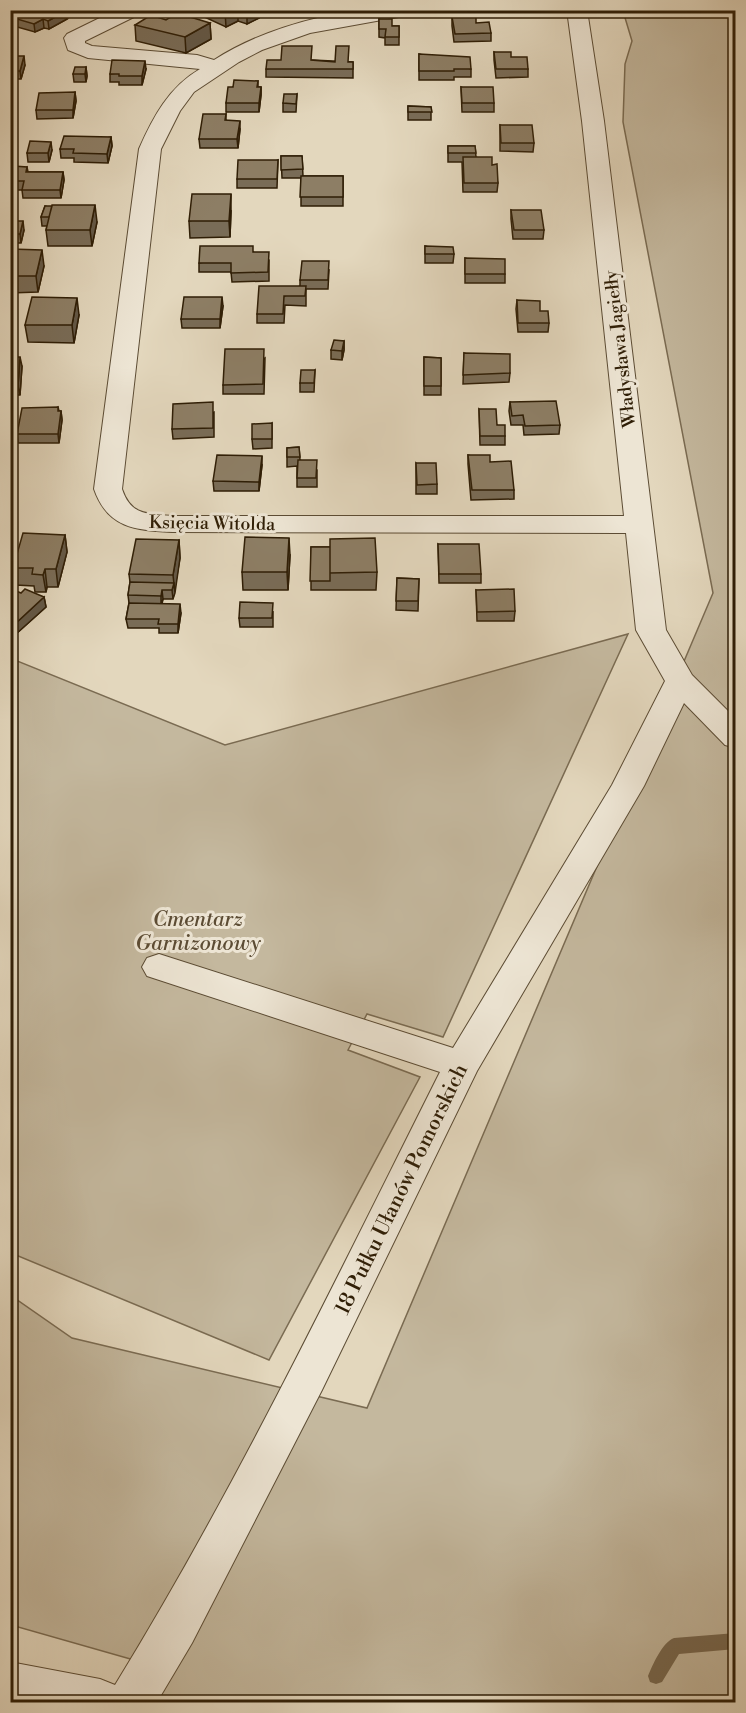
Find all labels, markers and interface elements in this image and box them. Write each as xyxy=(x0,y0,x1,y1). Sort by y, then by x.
street label: Władysława Jagiełły xyxy=(599,269,642,430)
street label: Księcia Witolda xyxy=(149,511,276,536)
park label: Cmentarz Garnizonowy xyxy=(135,907,262,957)
street label: 18 Pułku Ułanów Pomorskich xyxy=(330,1059,474,1319)

